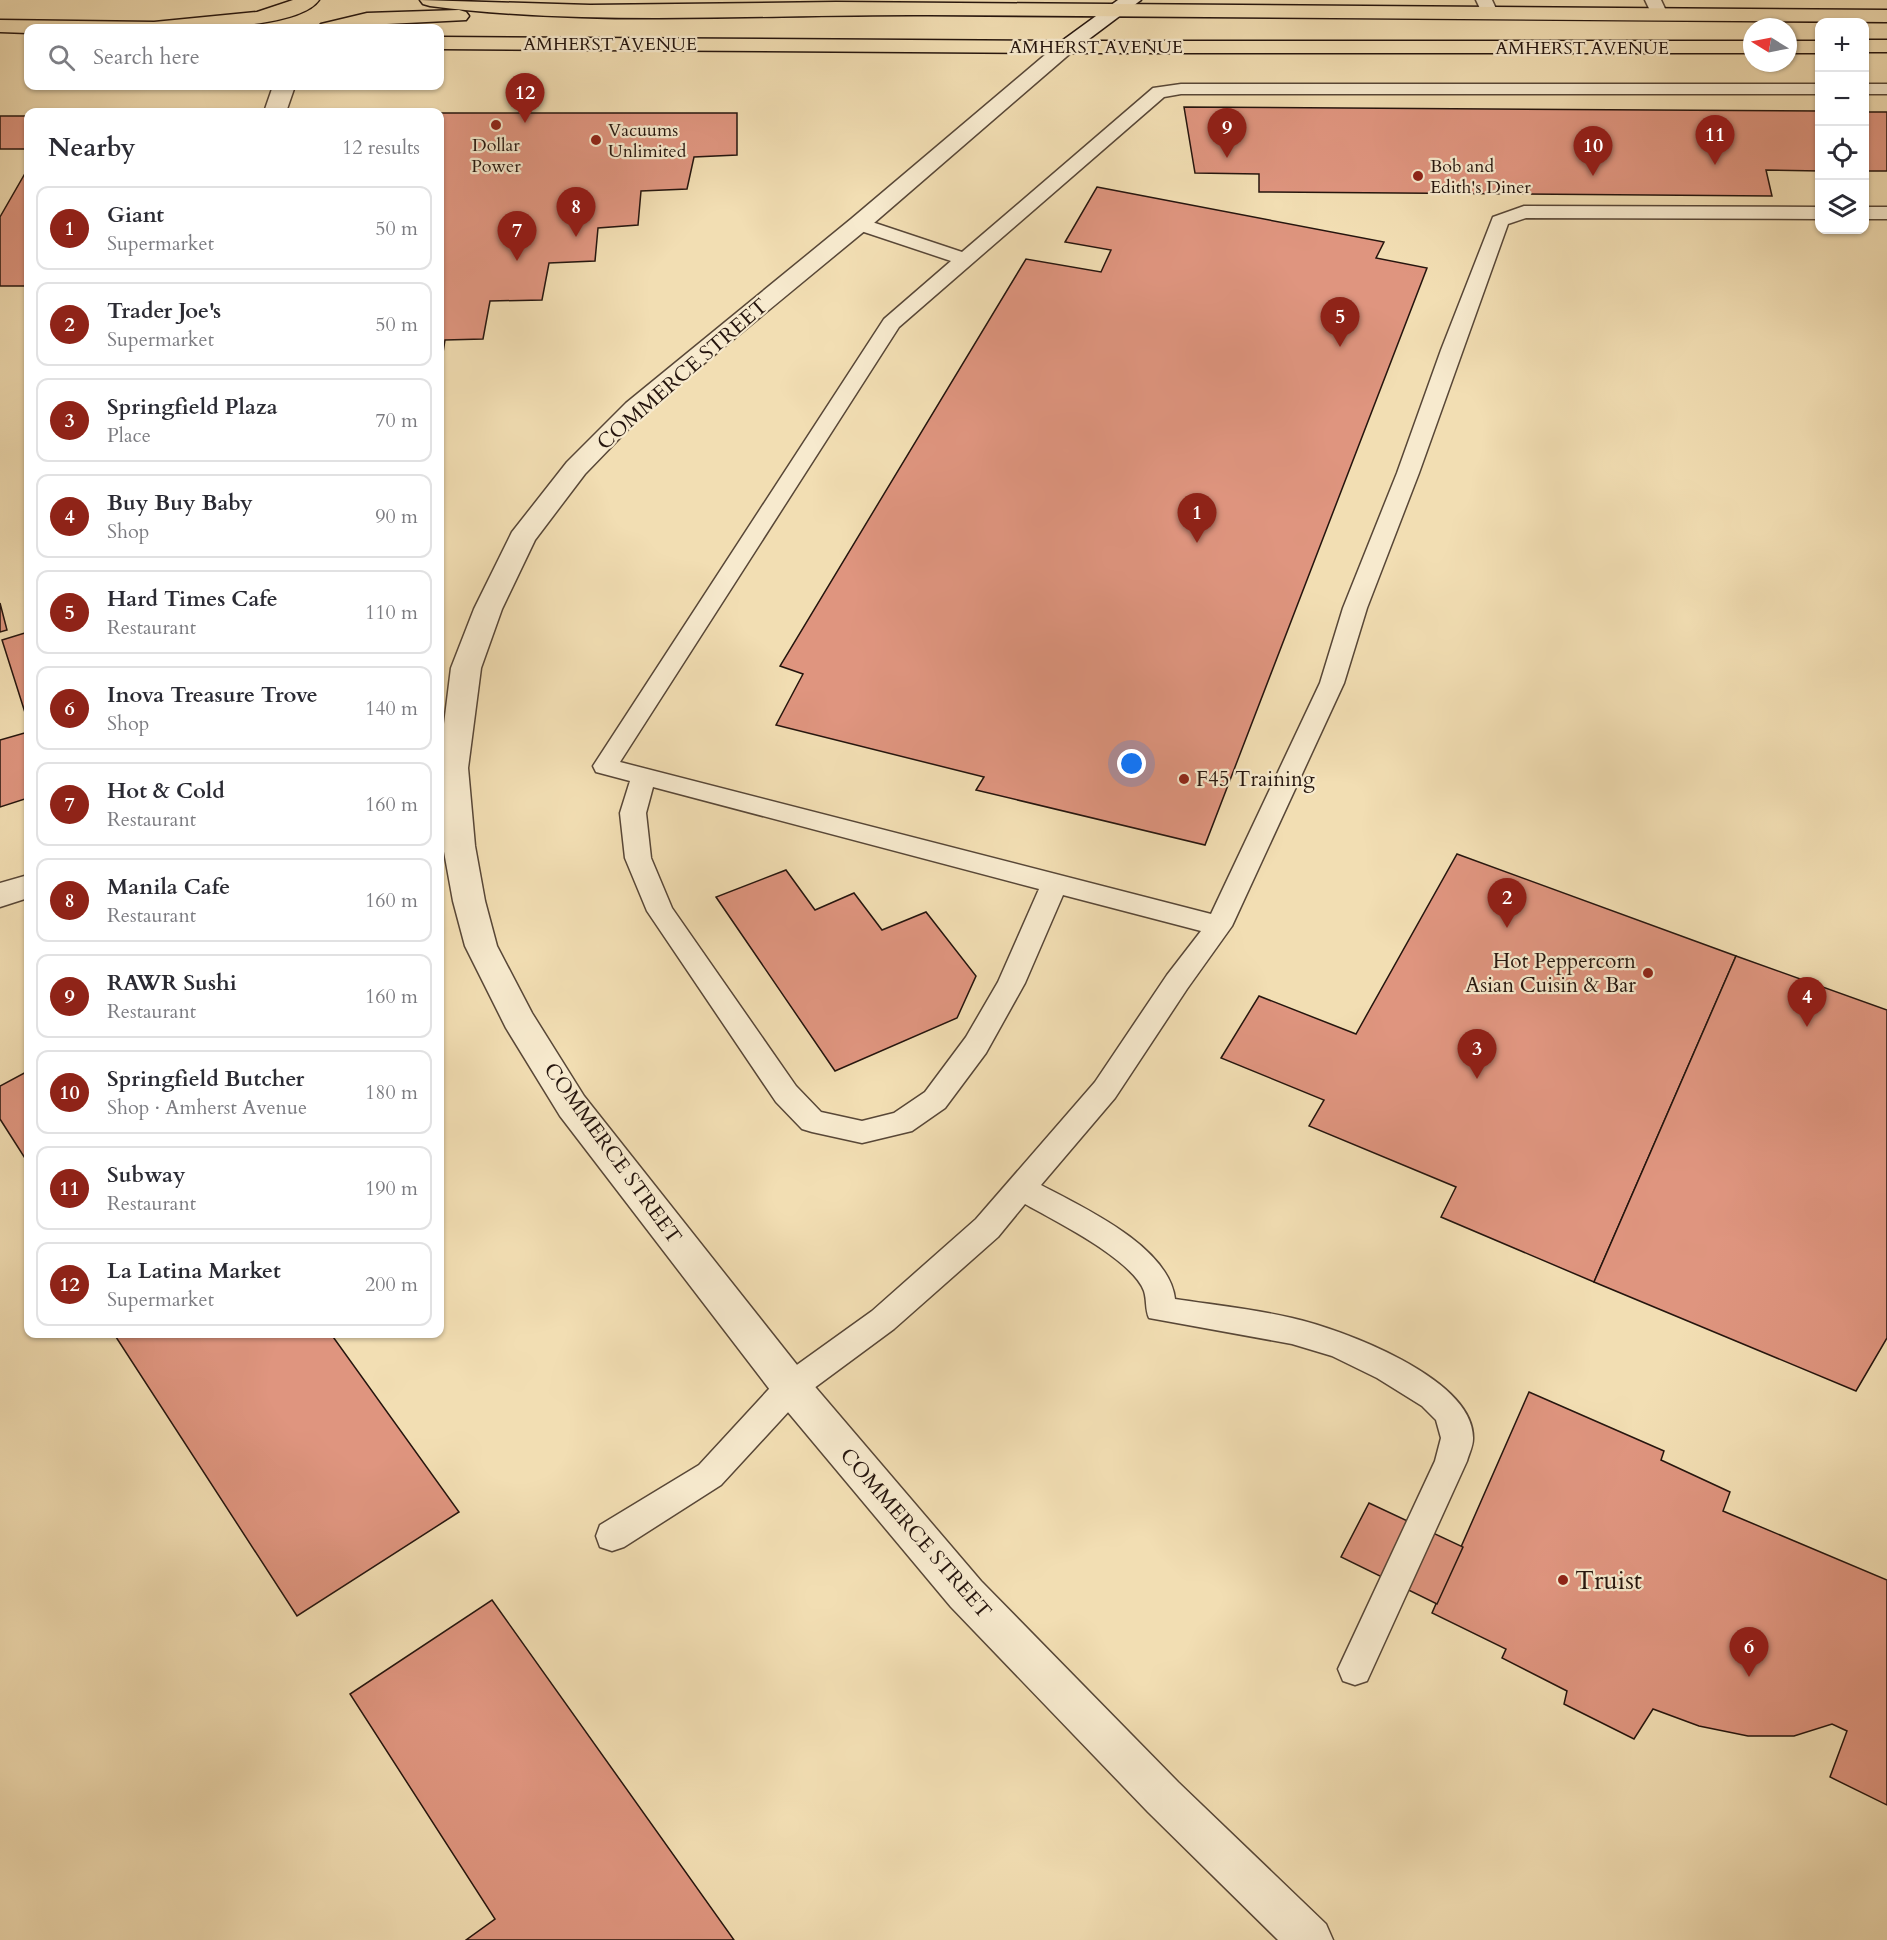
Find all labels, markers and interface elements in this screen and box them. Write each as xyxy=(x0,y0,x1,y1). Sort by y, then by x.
north arrow xyxy=(1743,18,1797,72)
map controls xyxy=(1815,18,1869,234)
button: + xyxy=(1815,18,1869,72)
search box xyxy=(24,24,444,90)
street label: AMHERST AVENUE xyxy=(523,32,697,57)
street label: AMHERST AVENUE xyxy=(1009,35,1183,60)
street label: AMHERST AVENUE xyxy=(1495,36,1669,61)
icon: search xyxy=(45,41,78,74)
text: Search here xyxy=(93,42,200,72)
button: − xyxy=(1815,72,1869,126)
pin: 12 xyxy=(506,74,544,123)
pin: 9 xyxy=(1208,108,1246,158)
pin: 11 xyxy=(1696,116,1734,165)
marker: Dollar Power xyxy=(489,118,503,132)
place label: Vacuums Unlimited xyxy=(608,118,687,164)
pin: 10 xyxy=(1574,126,1612,176)
button: locate xyxy=(1815,126,1869,180)
text: Nearby xyxy=(48,130,136,165)
place label: Dollar Power xyxy=(471,133,521,179)
marker: Vacuums Unlimited xyxy=(589,133,603,147)
text: 12 results xyxy=(342,134,420,161)
place label: Bob and Edith's Diner xyxy=(1430,154,1531,200)
marker: Bob and Edith's Diner xyxy=(1411,169,1425,183)
button: layers xyxy=(1815,180,1869,234)
pin: 8 xyxy=(556,188,596,237)
text: Giant xyxy=(107,200,164,230)
pin: 7 xyxy=(498,212,536,261)
text: 1 xyxy=(64,215,75,242)
text: 50 m xyxy=(375,215,418,242)
text: Supermarket xyxy=(107,230,214,257)
street label: COMMERCE STREET xyxy=(591,292,774,457)
text: Trader Joe's xyxy=(107,296,221,326)
pin: 5 xyxy=(1320,298,1360,347)
text: 2 xyxy=(64,311,75,338)
text: 50 m xyxy=(375,311,418,338)
text: Supermarket xyxy=(107,326,214,353)
text: Springfield Plaza xyxy=(107,392,278,422)
text: 3 xyxy=(64,407,75,434)
text: 70 m xyxy=(375,407,418,434)
text: Place xyxy=(107,422,151,449)
text: Buy Buy Baby xyxy=(107,488,253,518)
pin: 1 xyxy=(1178,494,1216,543)
text: 4 xyxy=(64,503,75,530)
text: 90 m xyxy=(375,503,418,530)
text: Shop xyxy=(107,518,149,545)
text: Hard Times Cafe xyxy=(107,584,278,614)
text: 5 xyxy=(64,599,75,626)
text: 110 m xyxy=(365,599,418,626)
text: Restaurant xyxy=(107,614,196,641)
text: Inova Treasure Trove xyxy=(107,680,318,710)
text: 6 xyxy=(64,695,75,722)
text: 140 m xyxy=(365,695,418,722)
text: Shop xyxy=(107,710,149,737)
your location xyxy=(1117,749,1146,778)
place label: F45 Training xyxy=(1196,765,1315,794)
marker: F45 Training xyxy=(1177,772,1191,786)
text: Hot & Cold xyxy=(107,776,225,806)
text: 7 xyxy=(64,791,75,818)
text: 160 m xyxy=(365,791,418,818)
text: Restaurant xyxy=(107,806,196,833)
text: Manila Cafe xyxy=(107,872,230,902)
pin: 2 xyxy=(1488,878,1526,928)
text: 8 xyxy=(64,887,75,914)
text: 160 m xyxy=(365,887,418,914)
text: Restaurant xyxy=(107,902,196,929)
place label: Hot Peppercorn Asian Cuisin & Bar xyxy=(1465,947,1636,1000)
marker: Hot Peppercorn Asian Cuisin & Bar xyxy=(1641,966,1655,980)
text: RAWR Sushi xyxy=(107,968,237,998)
pin: 4 xyxy=(1788,978,1826,1027)
text: 9 xyxy=(64,983,75,1010)
text: 160 m xyxy=(365,983,418,1010)
text: Restaurant xyxy=(107,998,196,1025)
pin: 3 xyxy=(1458,1030,1496,1079)
street label: COMMERCE STREET xyxy=(537,1057,688,1250)
text: Springfield Butcher xyxy=(107,1064,304,1094)
text: 10 xyxy=(59,1079,80,1106)
text: 180 m xyxy=(365,1079,418,1106)
text: Shop · Amherst Avenue xyxy=(107,1094,307,1121)
text: Subway xyxy=(107,1160,185,1190)
text: 11 xyxy=(59,1175,80,1202)
text: 190 m xyxy=(365,1175,418,1202)
text: Restaurant xyxy=(107,1190,196,1217)
text: La Latina Market xyxy=(107,1256,281,1286)
text: 12 xyxy=(59,1271,80,1298)
text: 200 m xyxy=(365,1271,418,1298)
text: Supermarket xyxy=(107,1286,214,1313)
street label: COMMERCE STREET xyxy=(833,1442,998,1625)
place label: Truist xyxy=(1575,1563,1642,1598)
marker: Truist xyxy=(1556,1573,1570,1587)
pin: 6 xyxy=(1730,1628,1768,1677)

